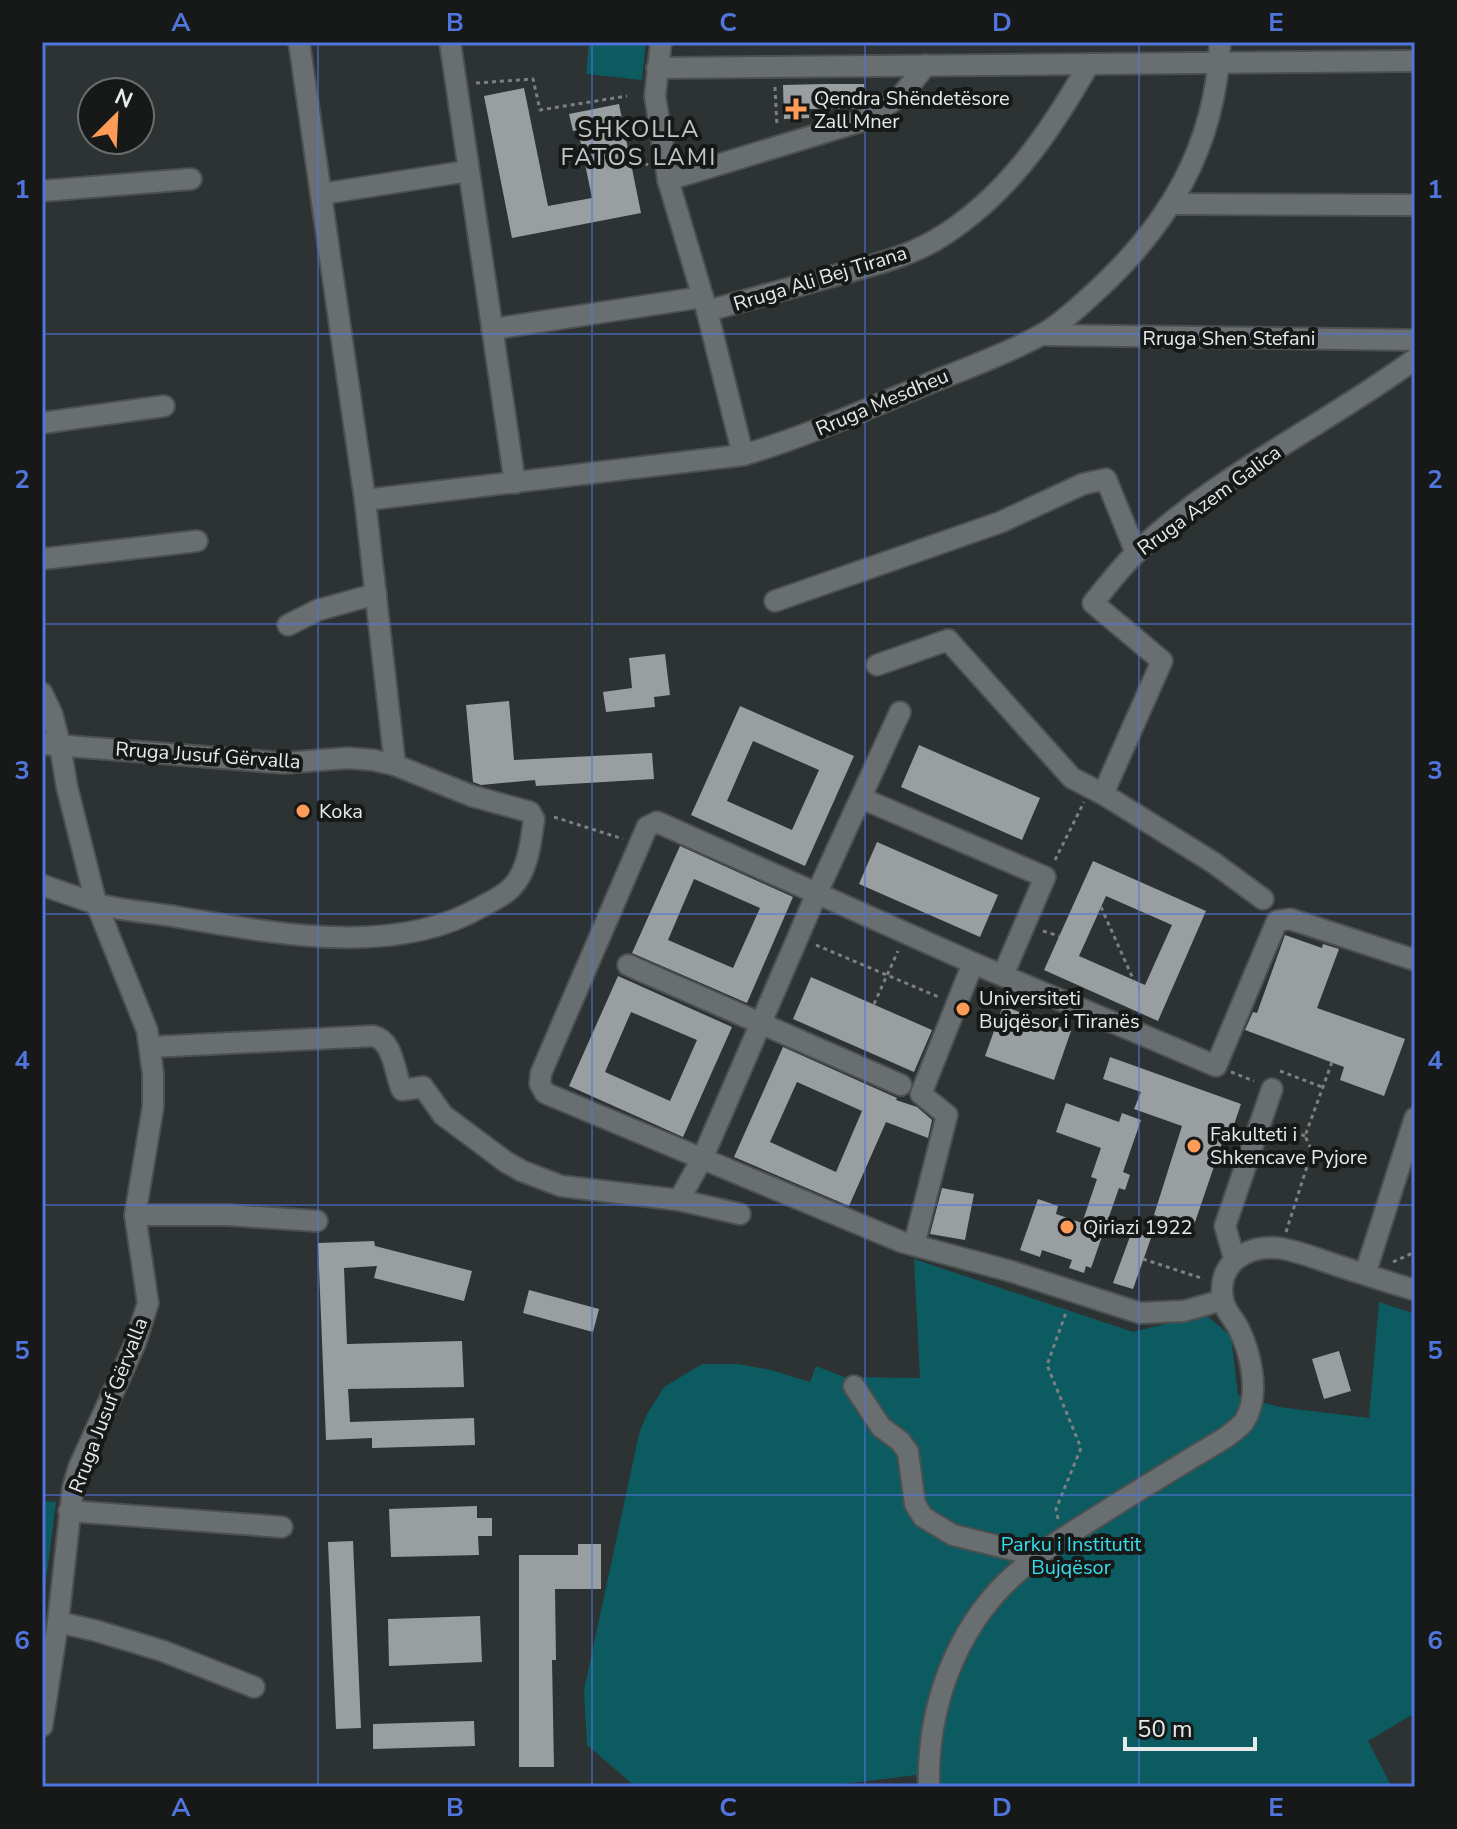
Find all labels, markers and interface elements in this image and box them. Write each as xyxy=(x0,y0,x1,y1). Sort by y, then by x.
text: A xyxy=(171,5,191,40)
text: B xyxy=(446,5,464,40)
text: C xyxy=(719,5,737,40)
text: D xyxy=(992,5,1012,40)
text: E xyxy=(1268,5,1284,40)
north arrow xyxy=(76,76,156,156)
text: N xyxy=(110,82,137,116)
place label: Qendra Shëndetësore Zall Mner xyxy=(814,85,1010,135)
marker: Qendra Shëndetësore Zall Mner xyxy=(785,98,807,120)
district label: SHKOLLA FATOS LAMI xyxy=(561,113,717,173)
text: 1 xyxy=(14,172,30,207)
text: 1 xyxy=(1427,172,1443,207)
street label: Rruga Ali Bej Tirana xyxy=(730,239,910,318)
street label: Rruga Shen Stefani xyxy=(1143,325,1315,352)
street label: Rruga Mesdheu xyxy=(812,362,953,443)
street label: Rruga Azem Galica xyxy=(1132,439,1286,562)
text: 2 xyxy=(14,462,30,497)
text: 2 xyxy=(1427,462,1443,497)
street label: Rruga Jusuf Gërvalla xyxy=(114,736,301,775)
text: 3 xyxy=(14,753,30,788)
text: 3 xyxy=(1427,753,1443,788)
place label: Koka xyxy=(319,798,363,825)
marker: Koka xyxy=(294,802,312,820)
place label: Universiteti Bujqësor i Tiranës xyxy=(979,985,1140,1035)
marker: Universiteti Bujqësor i Tiranës xyxy=(954,1000,972,1018)
text: 4 xyxy=(14,1043,30,1078)
text: 4 xyxy=(1427,1043,1443,1078)
place label: Fakulteti i Shkencave Pyjore xyxy=(1210,1121,1367,1171)
marker: Fakulteti i Shkencave Pyjore xyxy=(1185,1137,1203,1155)
place label: Qiriazi 1922 xyxy=(1083,1214,1192,1241)
marker: Qiriazi 1922 xyxy=(1058,1218,1076,1236)
street label: Rruga Jusuf Gërvalla xyxy=(63,1314,154,1497)
text: 5 xyxy=(14,1333,30,1368)
text: 5 xyxy=(1427,1333,1443,1368)
park label: Parku i Institutit Bujqësor xyxy=(1001,1531,1142,1581)
text: 6 xyxy=(14,1623,30,1658)
text: 6 xyxy=(1427,1623,1443,1658)
scale bar xyxy=(1125,1701,1255,1751)
text: 50 m xyxy=(1137,1713,1193,1745)
text: A xyxy=(171,1790,191,1825)
text: B xyxy=(446,1790,464,1825)
text: C xyxy=(719,1790,737,1825)
text: D xyxy=(992,1790,1012,1825)
text: E xyxy=(1268,1790,1284,1825)

